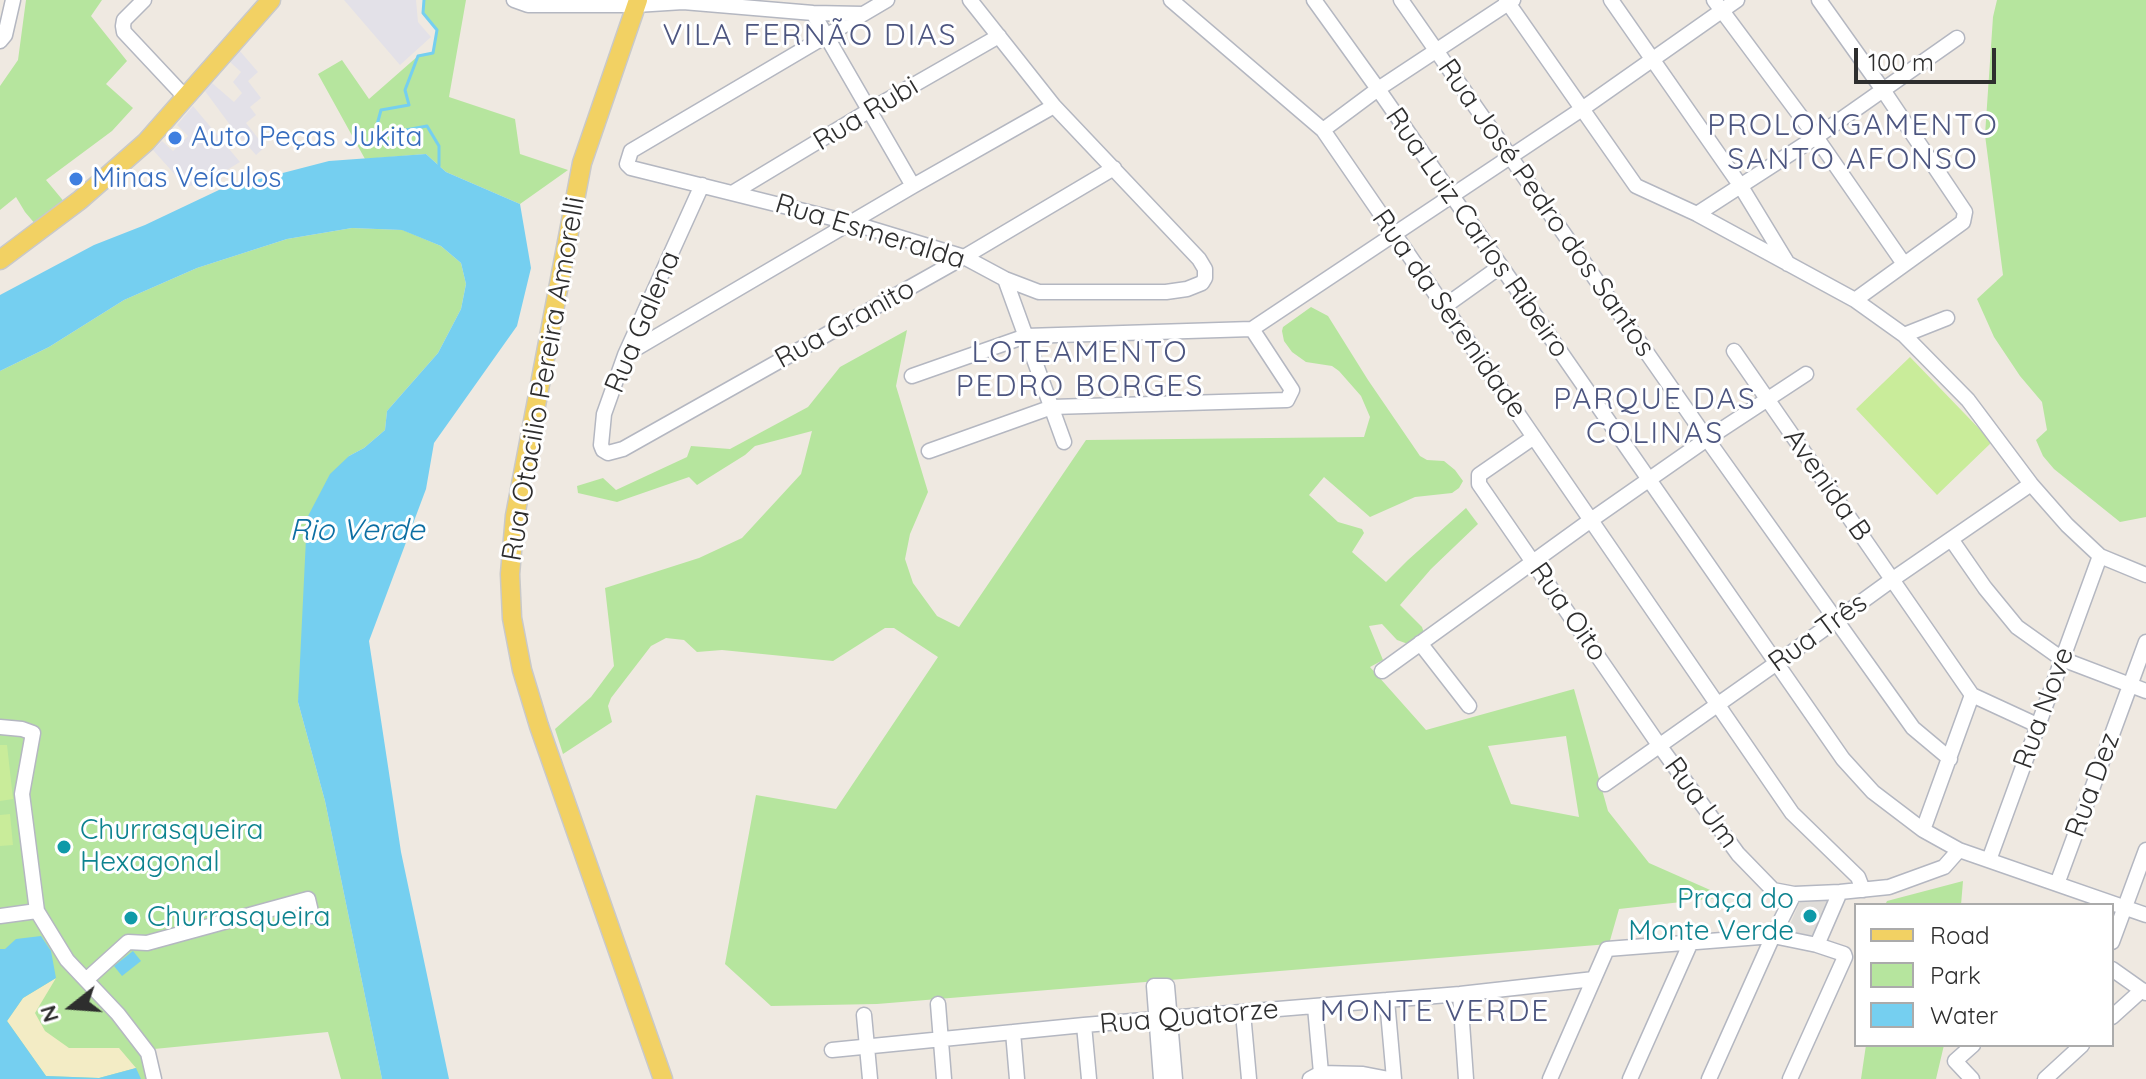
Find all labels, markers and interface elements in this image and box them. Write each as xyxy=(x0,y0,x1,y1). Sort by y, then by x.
district label: VILA FERNÃO DIAS xyxy=(663,18,957,54)
scale bar xyxy=(1858,32,2000,82)
text: 100 m xyxy=(1868,47,1934,77)
street label: Rua José Pedro dos Santos xyxy=(1430,53,1662,363)
street label: Rua Rubi xyxy=(807,70,925,158)
street label: Rua Luiz Carlos Ribeiro xyxy=(1378,102,1576,364)
district label: PROLONGAMENTO SANTO AFONSO xyxy=(1707,108,1999,178)
place label: Auto Peças Jukita xyxy=(191,121,423,155)
marker: Auto Peças Jukita xyxy=(166,129,184,147)
place label: Minas Veículos xyxy=(92,162,282,196)
marker: Minas Veículos xyxy=(67,170,85,188)
street label: Rua Esmeralda xyxy=(771,187,969,277)
street label: Rua Otacilio Pereira Amorelli xyxy=(495,194,593,564)
street label: Rua da Serenidade xyxy=(1364,203,1534,425)
street label: Rua Galena xyxy=(598,246,688,398)
street label: Rua Granito xyxy=(769,272,921,376)
district label: LOTEAMENTO PEDRO BORGES xyxy=(956,335,1204,406)
district label: PARQUE DAS COLINAS xyxy=(1553,382,1757,452)
street label: Avenida B xyxy=(1776,422,1878,548)
water label: Rio Verde xyxy=(289,513,425,549)
street label: Rua Oito xyxy=(1522,556,1614,668)
street label: Rua Três xyxy=(1762,586,1874,680)
street label: Rua Nove xyxy=(2007,643,2081,773)
street label: Rua Dez xyxy=(2059,728,2127,842)
street label: Rua Um xyxy=(1657,751,1745,855)
place label: Churrasqueira Hexagonal xyxy=(80,814,264,880)
marker: Churrasqueira Hexagonal xyxy=(55,838,73,856)
place label: Praça do Monte Verde xyxy=(1628,883,1794,949)
place label: Churrasqueira xyxy=(147,901,331,935)
legend xyxy=(1854,903,2114,1047)
marker: Praça do Monte Verde xyxy=(1801,907,1819,925)
marker: Churrasqueira xyxy=(122,909,140,927)
text: Road xyxy=(1930,920,1990,950)
text: Park xyxy=(1930,960,1981,990)
north arrow xyxy=(32,967,112,1047)
street label: Rua Quatorze xyxy=(1098,992,1280,1042)
district label: MONTE VERDE xyxy=(1320,994,1550,1030)
text: Water xyxy=(1930,1000,1998,1030)
text: N xyxy=(33,1002,65,1026)

